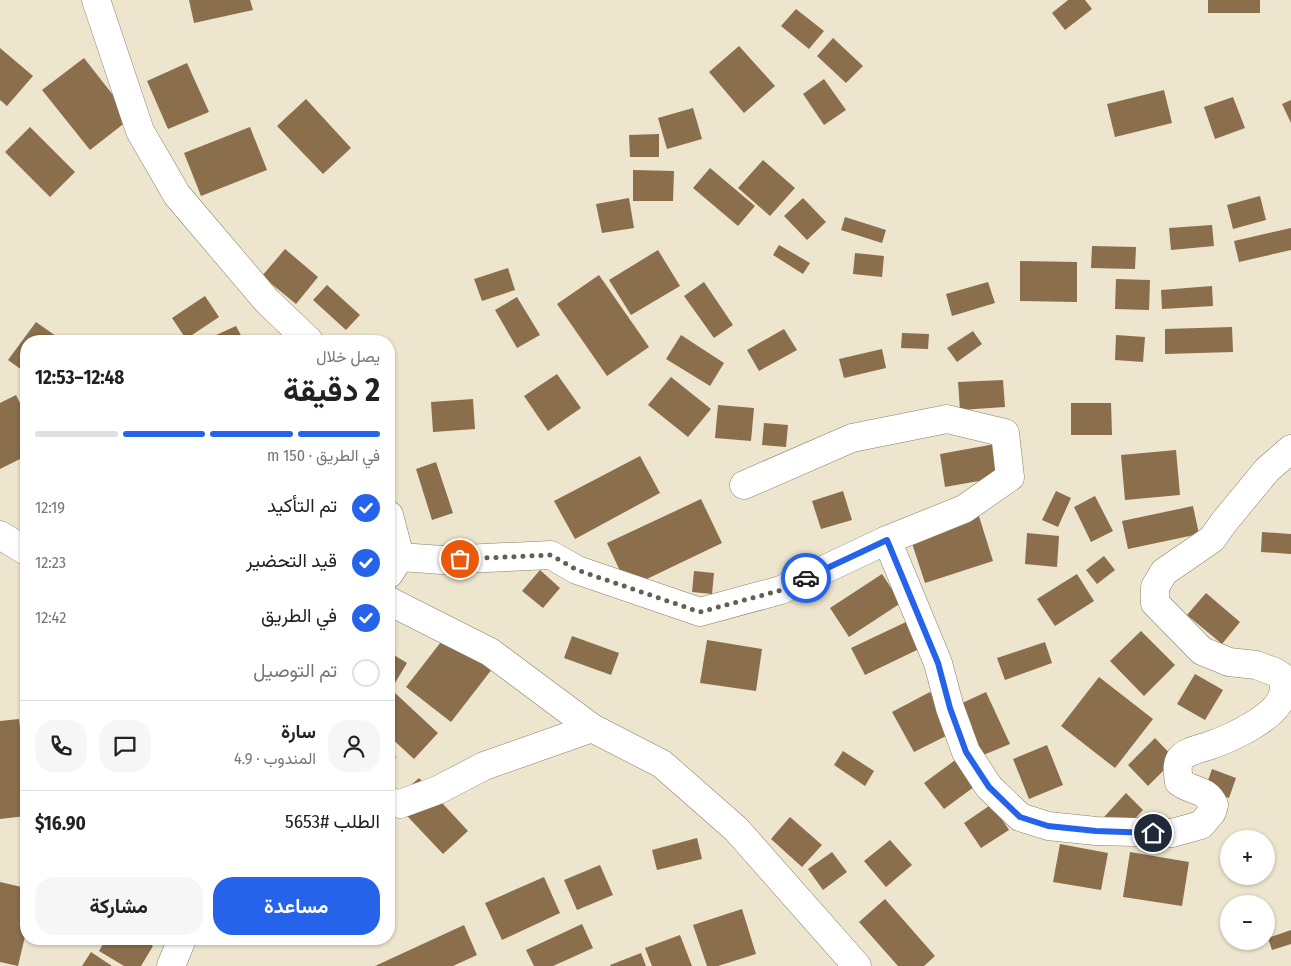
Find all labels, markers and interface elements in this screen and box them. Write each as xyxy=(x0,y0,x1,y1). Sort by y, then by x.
text: يصل خلال xyxy=(316,347,380,366)
text: 12:48–12:53 xyxy=(35,366,124,389)
text: 2 دقيقة xyxy=(283,371,380,409)
text: في الطريق · 150 m xyxy=(267,446,380,465)
text: تم التأكيد xyxy=(267,494,337,517)
icon: check xyxy=(352,494,380,522)
text: 12:19 xyxy=(35,498,65,517)
pin xyxy=(439,538,481,580)
icon: bag xyxy=(446,545,474,573)
text: قيد التحضير xyxy=(246,549,337,572)
icon: check xyxy=(352,549,380,577)
text: 12:23 xyxy=(35,553,66,572)
courier xyxy=(781,553,831,603)
icon: car xyxy=(792,564,820,592)
text: في الطريق xyxy=(261,604,337,627)
icon: check xyxy=(352,604,380,632)
text: 12:42 xyxy=(35,608,66,627)
text: تم التوصيل xyxy=(253,659,337,682)
button: phone xyxy=(35,720,87,772)
button: chat xyxy=(99,720,151,772)
text: سارة xyxy=(281,720,316,743)
button: person xyxy=(328,720,380,772)
text: المندوب · 4.9 xyxy=(234,749,316,768)
text: الطلب #5653 xyxy=(285,810,380,833)
text: $16.90 xyxy=(35,812,86,835)
pin xyxy=(1132,812,1174,854)
icon: home xyxy=(1139,819,1167,847)
map controls xyxy=(1220,830,1275,950)
button: + xyxy=(1220,830,1275,885)
button: مشاركة xyxy=(35,877,203,935)
button: مساعدة xyxy=(213,877,380,935)
button: − xyxy=(1220,895,1275,950)

